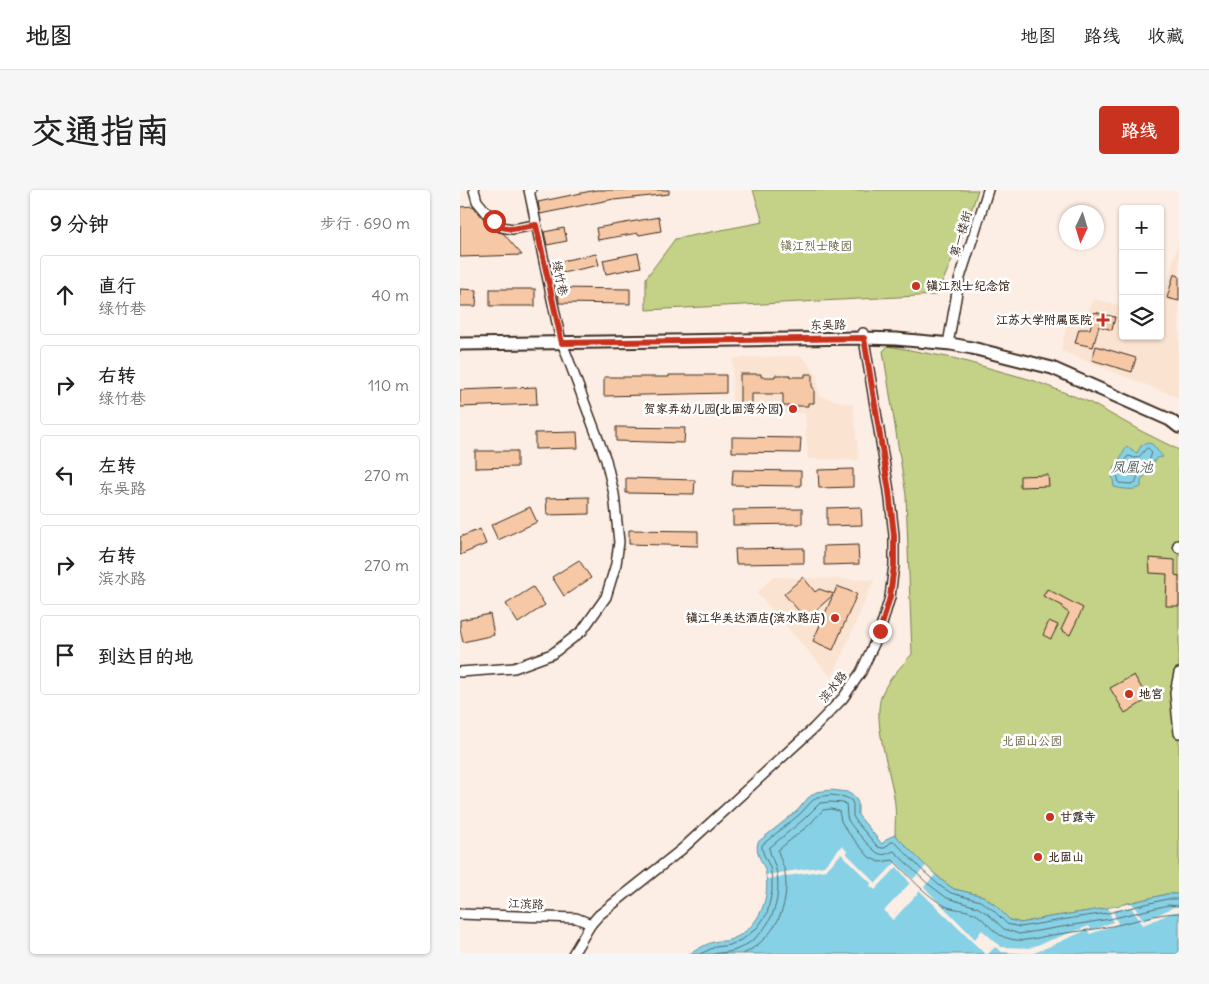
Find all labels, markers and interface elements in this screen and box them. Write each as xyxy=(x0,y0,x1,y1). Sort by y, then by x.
text: 地图 xyxy=(25,20,73,50)
text: 地图 xyxy=(1020,24,1056,47)
text: 路线 xyxy=(1084,24,1120,47)
text: 收藏 xyxy=(1148,24,1184,47)
button: 路线 xyxy=(1099,106,1179,154)
text: 交通指南 xyxy=(30,108,170,152)
north arrow xyxy=(1059,205,1104,250)
map controls xyxy=(1119,205,1164,340)
button: + xyxy=(1119,205,1164,250)
street label: 第一楼街 xyxy=(946,209,975,259)
text: 9 分钟 xyxy=(50,210,109,237)
route start xyxy=(483,210,506,233)
text: 步行 · 690 m xyxy=(320,213,410,233)
park label: 镇江烈士陵园 xyxy=(780,238,852,253)
button: − xyxy=(1119,250,1164,295)
street label: 绿竹巷 xyxy=(549,259,572,297)
text: 直行 xyxy=(98,273,136,297)
place label: 镇江烈士纪念馆 xyxy=(926,278,1010,293)
marker: 镇江烈士纪念馆 xyxy=(910,280,922,292)
icon: ahead xyxy=(51,281,79,309)
text: 40 m xyxy=(371,285,409,305)
button: layers xyxy=(1119,295,1164,340)
text: 绿竹巷 xyxy=(98,298,146,318)
place label: 江苏大学附属医院 xyxy=(996,312,1092,327)
marker: 江苏大学附属医院 xyxy=(1096,313,1110,327)
street label: 东吴路 xyxy=(810,317,846,332)
text: 右转 xyxy=(98,363,136,387)
icon: right xyxy=(51,371,79,399)
text: 110 m xyxy=(368,375,409,395)
text: 绿竹巷 xyxy=(98,388,146,408)
place label: 贺家弄幼儿园(北固湾分园) xyxy=(644,401,783,417)
marker: 贺家弄幼儿园(北固湾分园) xyxy=(787,403,799,415)
text: 左转 xyxy=(98,453,136,477)
water label: 凤凰池 xyxy=(1111,458,1154,476)
icon: left xyxy=(51,461,79,489)
text: 270 m xyxy=(364,465,409,485)
text: 东吴路 xyxy=(98,478,146,498)
text: 右转 xyxy=(98,543,136,567)
icon: right xyxy=(51,551,79,579)
text: 270 m xyxy=(364,555,409,575)
text: 滨水路 xyxy=(98,568,146,588)
place label: 镇江华美达酒店(滨水路店) xyxy=(686,610,825,626)
marker: 镇江华美达酒店(滨水路店) xyxy=(829,612,841,624)
route end xyxy=(869,620,892,643)
icon: arrive xyxy=(51,641,79,669)
text: 到达目的地 xyxy=(98,644,193,668)
street label: 滨水路 xyxy=(815,668,850,705)
place label: 地宫 xyxy=(1139,686,1163,701)
marker: 地宫 xyxy=(1123,688,1135,700)
park label: 北固山公园 xyxy=(1002,733,1062,748)
place label: 甘露寺 xyxy=(1060,809,1096,824)
marker: 甘露寺 xyxy=(1044,811,1056,823)
place label: 北固山 xyxy=(1048,849,1084,864)
marker: 北固山 xyxy=(1032,851,1044,863)
street label: 江滨路 xyxy=(508,895,544,912)

